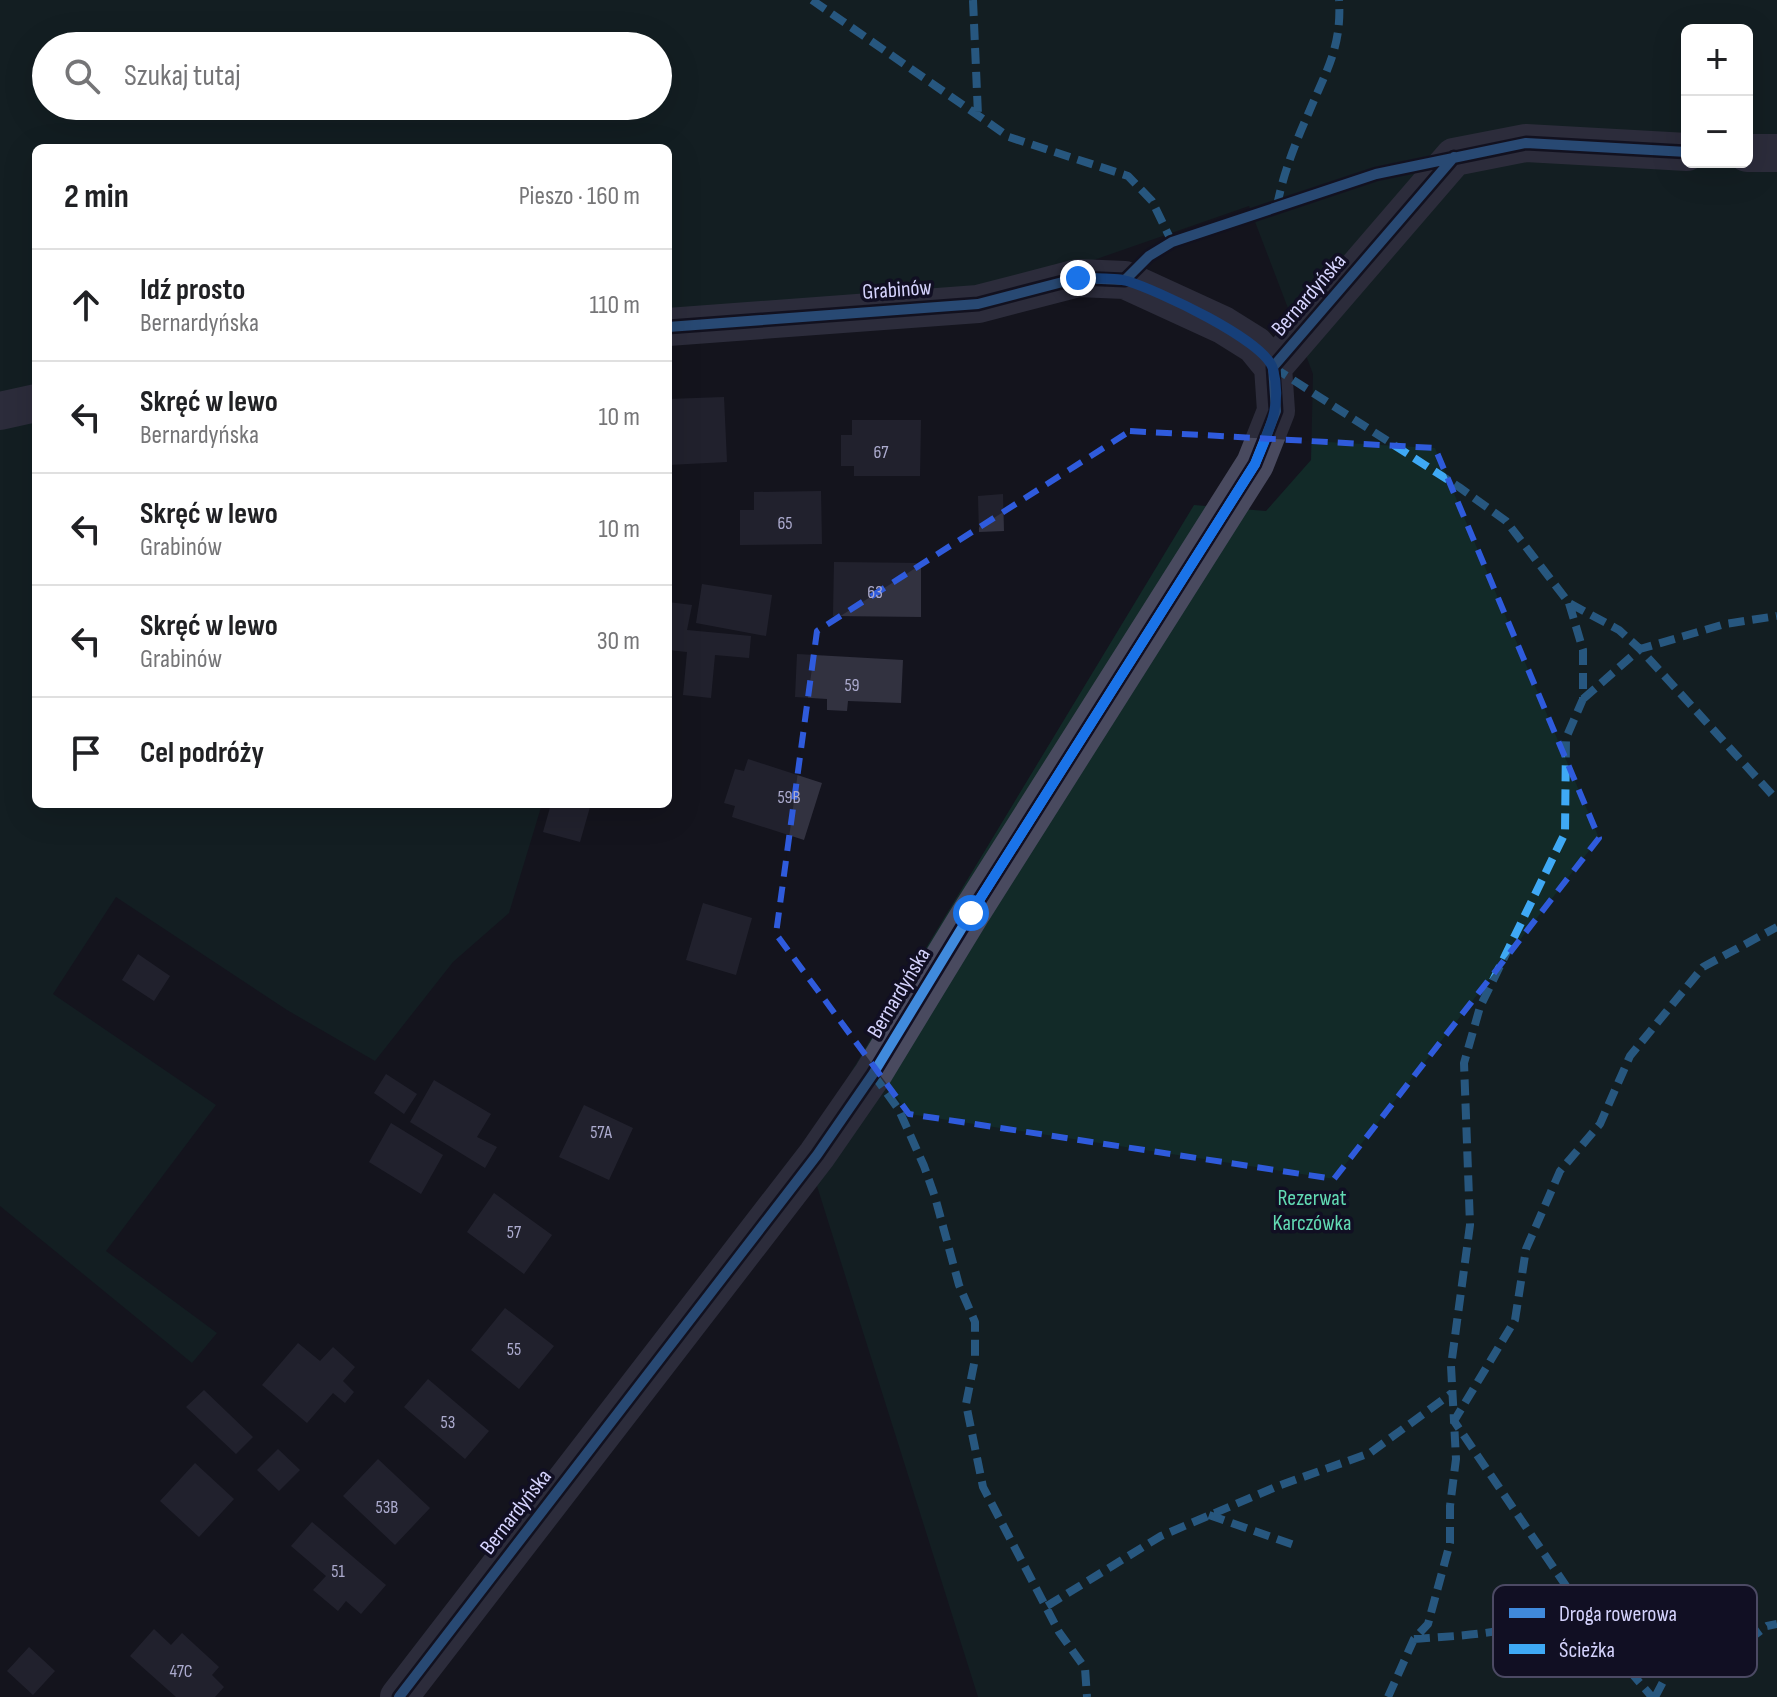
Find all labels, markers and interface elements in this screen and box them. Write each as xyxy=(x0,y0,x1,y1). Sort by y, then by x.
map controls xyxy=(1681,24,1753,168)
button: + xyxy=(1681,24,1753,96)
search box xyxy=(32,32,672,120)
icon: search xyxy=(60,54,104,98)
text: Szukaj tutaj xyxy=(124,58,241,94)
button: − xyxy=(1681,96,1753,168)
text: 2 min xyxy=(64,176,129,217)
text: Pieszo · 160 m xyxy=(519,181,640,212)
street label: Bernardyńska xyxy=(1266,248,1352,342)
route end xyxy=(1060,260,1096,296)
text: Idź prosto xyxy=(140,272,245,308)
street label: Grabinów xyxy=(861,274,933,306)
icon: ahead xyxy=(64,283,108,327)
text: 110 m xyxy=(589,290,640,321)
text: Bernardyńska xyxy=(140,308,259,339)
text: Skręć w lewo xyxy=(140,384,278,420)
icon: left xyxy=(64,395,108,439)
text: 10 m xyxy=(598,402,640,433)
text: Bernardyńska xyxy=(140,420,259,451)
house number: 67 xyxy=(873,442,889,463)
text: Skręć w lewo xyxy=(140,496,278,532)
icon: left xyxy=(64,507,108,551)
house number: 65 xyxy=(777,513,793,534)
text: 10 m xyxy=(598,514,640,545)
text: Grabinów xyxy=(140,532,222,563)
house number: 63 xyxy=(867,582,883,603)
text: Skręć w lewo xyxy=(140,608,278,644)
icon: left xyxy=(64,619,108,663)
text: 30 m xyxy=(597,626,640,657)
text: Grabinów xyxy=(140,644,222,675)
house number: 59 xyxy=(844,675,860,696)
icon: arrive xyxy=(64,731,108,775)
text: Cel podróży xyxy=(140,735,264,771)
house number: 59B xyxy=(777,787,801,808)
route start xyxy=(953,895,989,931)
street label: Bernardyńska xyxy=(862,943,936,1043)
house number: 57A xyxy=(590,1122,612,1143)
park label: Rezerwat Karczówka xyxy=(1273,1185,1351,1237)
house number: 57 xyxy=(507,1222,522,1243)
house number: 55 xyxy=(507,1339,521,1360)
house number: 53 xyxy=(441,1412,455,1433)
street label: Bernardyńska xyxy=(474,1464,558,1560)
house number: 53B xyxy=(376,1497,398,1518)
house number: 51 xyxy=(331,1561,345,1582)
legend xyxy=(1493,1585,1757,1677)
text: Droga rowerowa xyxy=(1559,1601,1677,1628)
text: Ścieżka xyxy=(1559,1637,1615,1664)
house number: 47C xyxy=(169,1661,193,1682)

